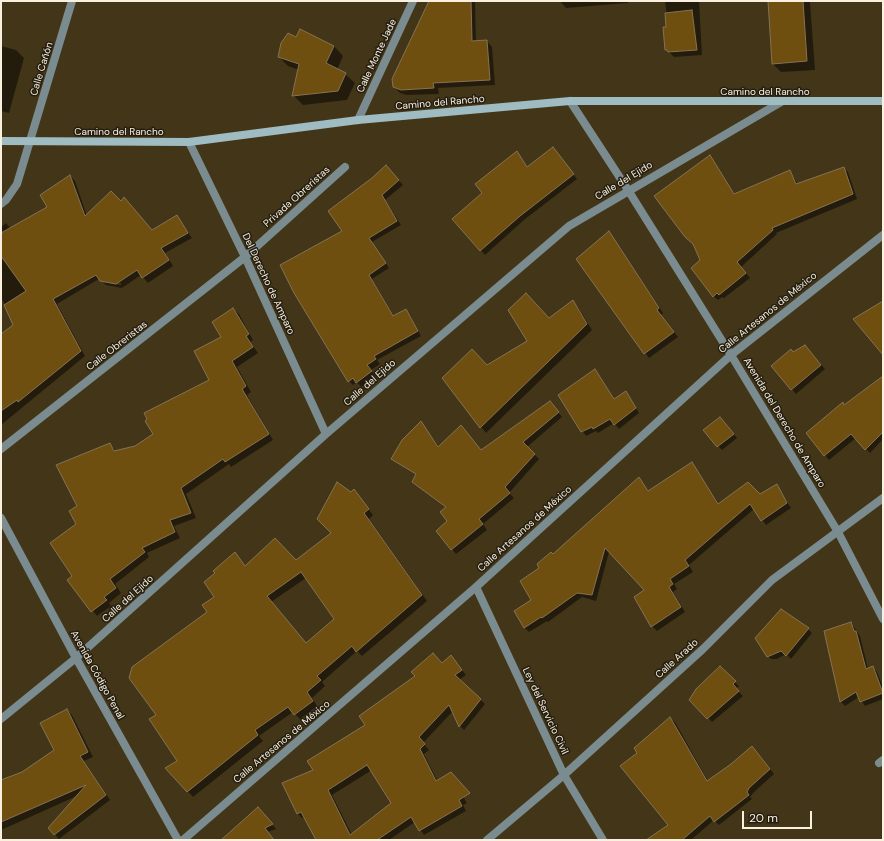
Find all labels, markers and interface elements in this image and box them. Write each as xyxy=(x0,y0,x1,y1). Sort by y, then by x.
street label: Calle Monte Jade xyxy=(355,17,399,95)
street label: Calle Cañón xyxy=(28,41,56,97)
street label: Camino del Rancho xyxy=(720,86,810,98)
street label: Camino del Rancho xyxy=(395,93,485,113)
street label: Camino del Rancho xyxy=(74,126,164,138)
street label: Calle del Ejido xyxy=(593,159,655,203)
street label: Privada Obreristas xyxy=(261,164,333,230)
street label: Del Derecho de Amparo xyxy=(239,231,297,337)
street label: Calle Artesanos de México xyxy=(717,270,819,356)
street label: Calle Obreristas xyxy=(84,319,150,373)
street label: Avenida del Derecho de Amparo xyxy=(740,356,828,490)
street label: Calle del Ejido xyxy=(342,357,398,409)
street label: Calle Artesanos de México xyxy=(475,484,575,574)
street label: Calle del Ejido xyxy=(100,573,156,625)
street label: Avenida Código Penal xyxy=(68,629,126,721)
street label: Calle Arado xyxy=(653,637,701,681)
street label: Ley del Servicio Civil xyxy=(520,666,570,756)
street label: Calle Artesanos de México xyxy=(231,698,333,786)
scale bar xyxy=(744,803,814,829)
text: 20 m xyxy=(749,810,778,826)

